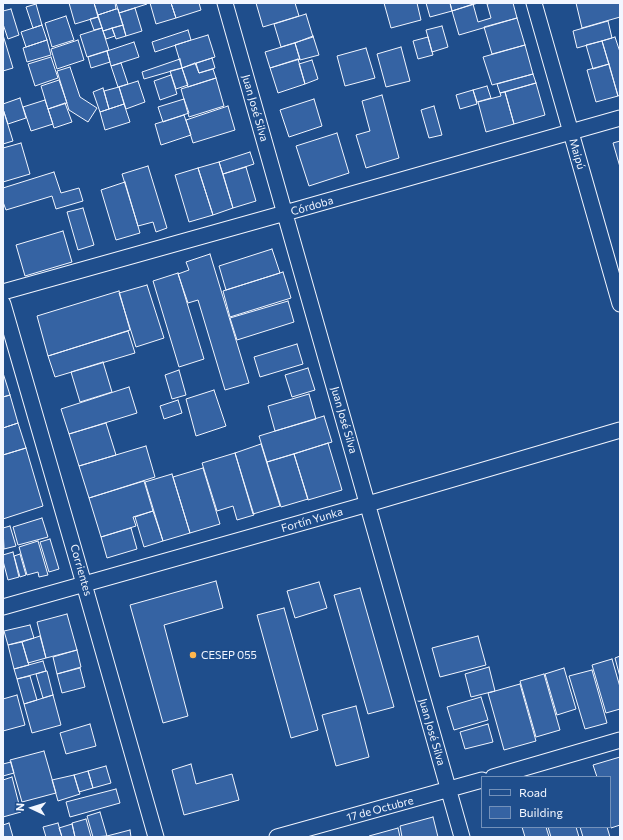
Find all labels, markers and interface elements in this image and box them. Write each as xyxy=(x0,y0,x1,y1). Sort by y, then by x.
street label: Juan José Silva xyxy=(239,73,271,143)
street label: Maipú xyxy=(566,137,588,171)
street label: Córdoba xyxy=(289,194,335,218)
street label: Juan José Silva xyxy=(328,385,360,455)
street label: Fortín Yunka xyxy=(280,505,344,535)
street label: Corrientes xyxy=(67,543,95,597)
place label: CESEP 055 xyxy=(201,648,257,662)
marker: CESEP 055 xyxy=(188,650,198,660)
street label: Juan José Silva xyxy=(416,697,448,767)
legend xyxy=(481,776,611,828)
text: Road xyxy=(519,785,547,799)
north arrow xyxy=(12,788,52,828)
street label: 17 de Octubre xyxy=(345,794,415,824)
text: N xyxy=(13,803,26,812)
text: Building xyxy=(519,805,563,819)

